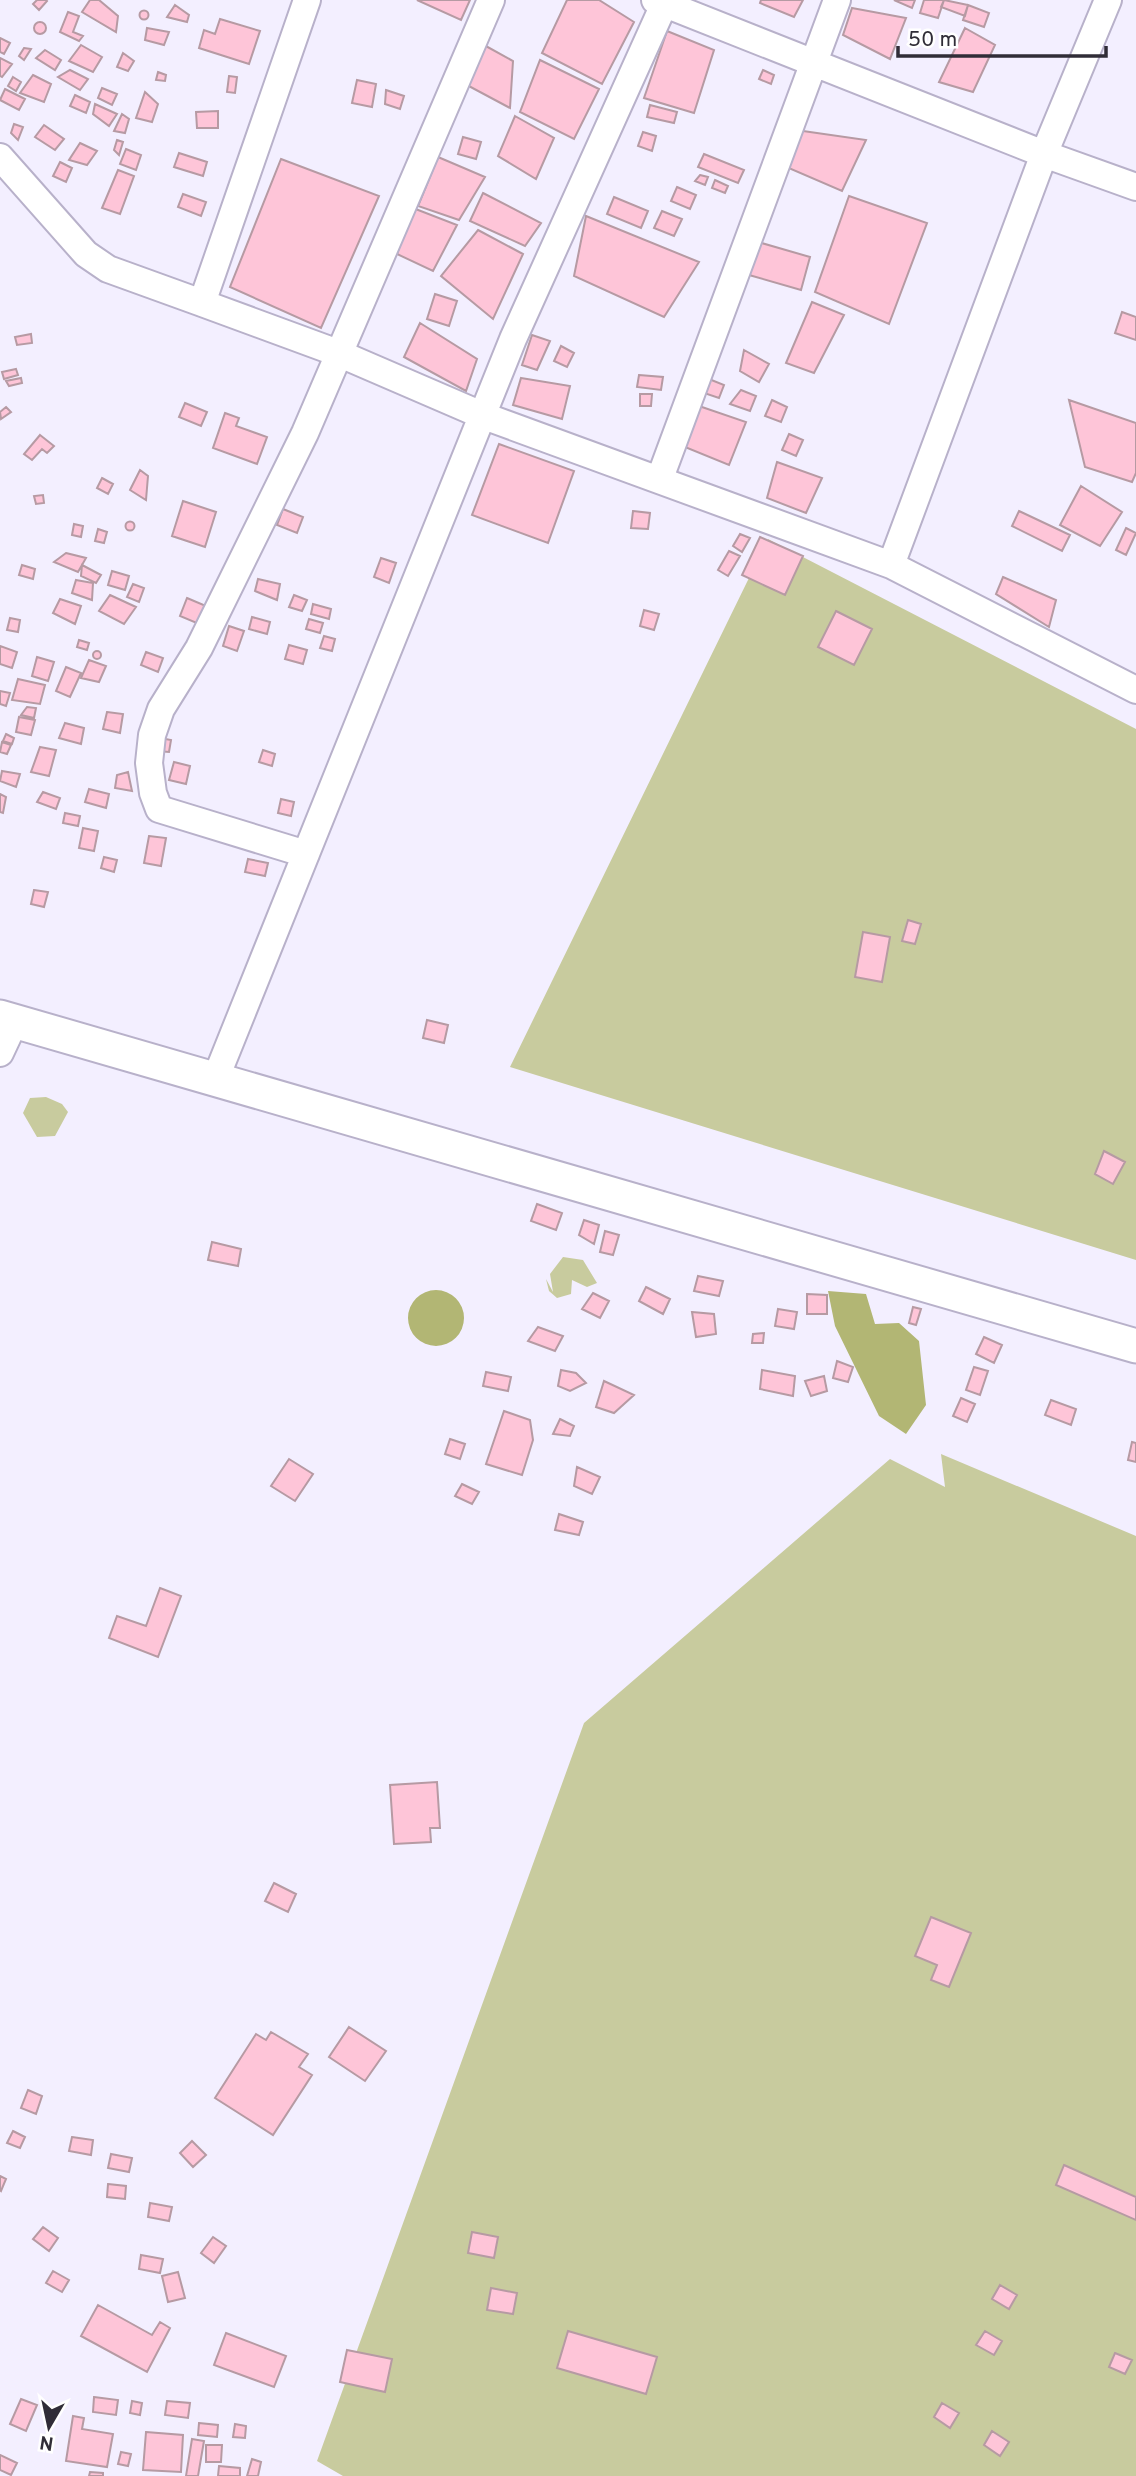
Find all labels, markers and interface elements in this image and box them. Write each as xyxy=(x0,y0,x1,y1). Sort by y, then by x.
scale bar xyxy=(898,14,1106,58)
text: 50 m xyxy=(908,27,957,54)
north arrow xyxy=(14,2392,84,2462)
text: N xyxy=(38,2429,55,2455)

